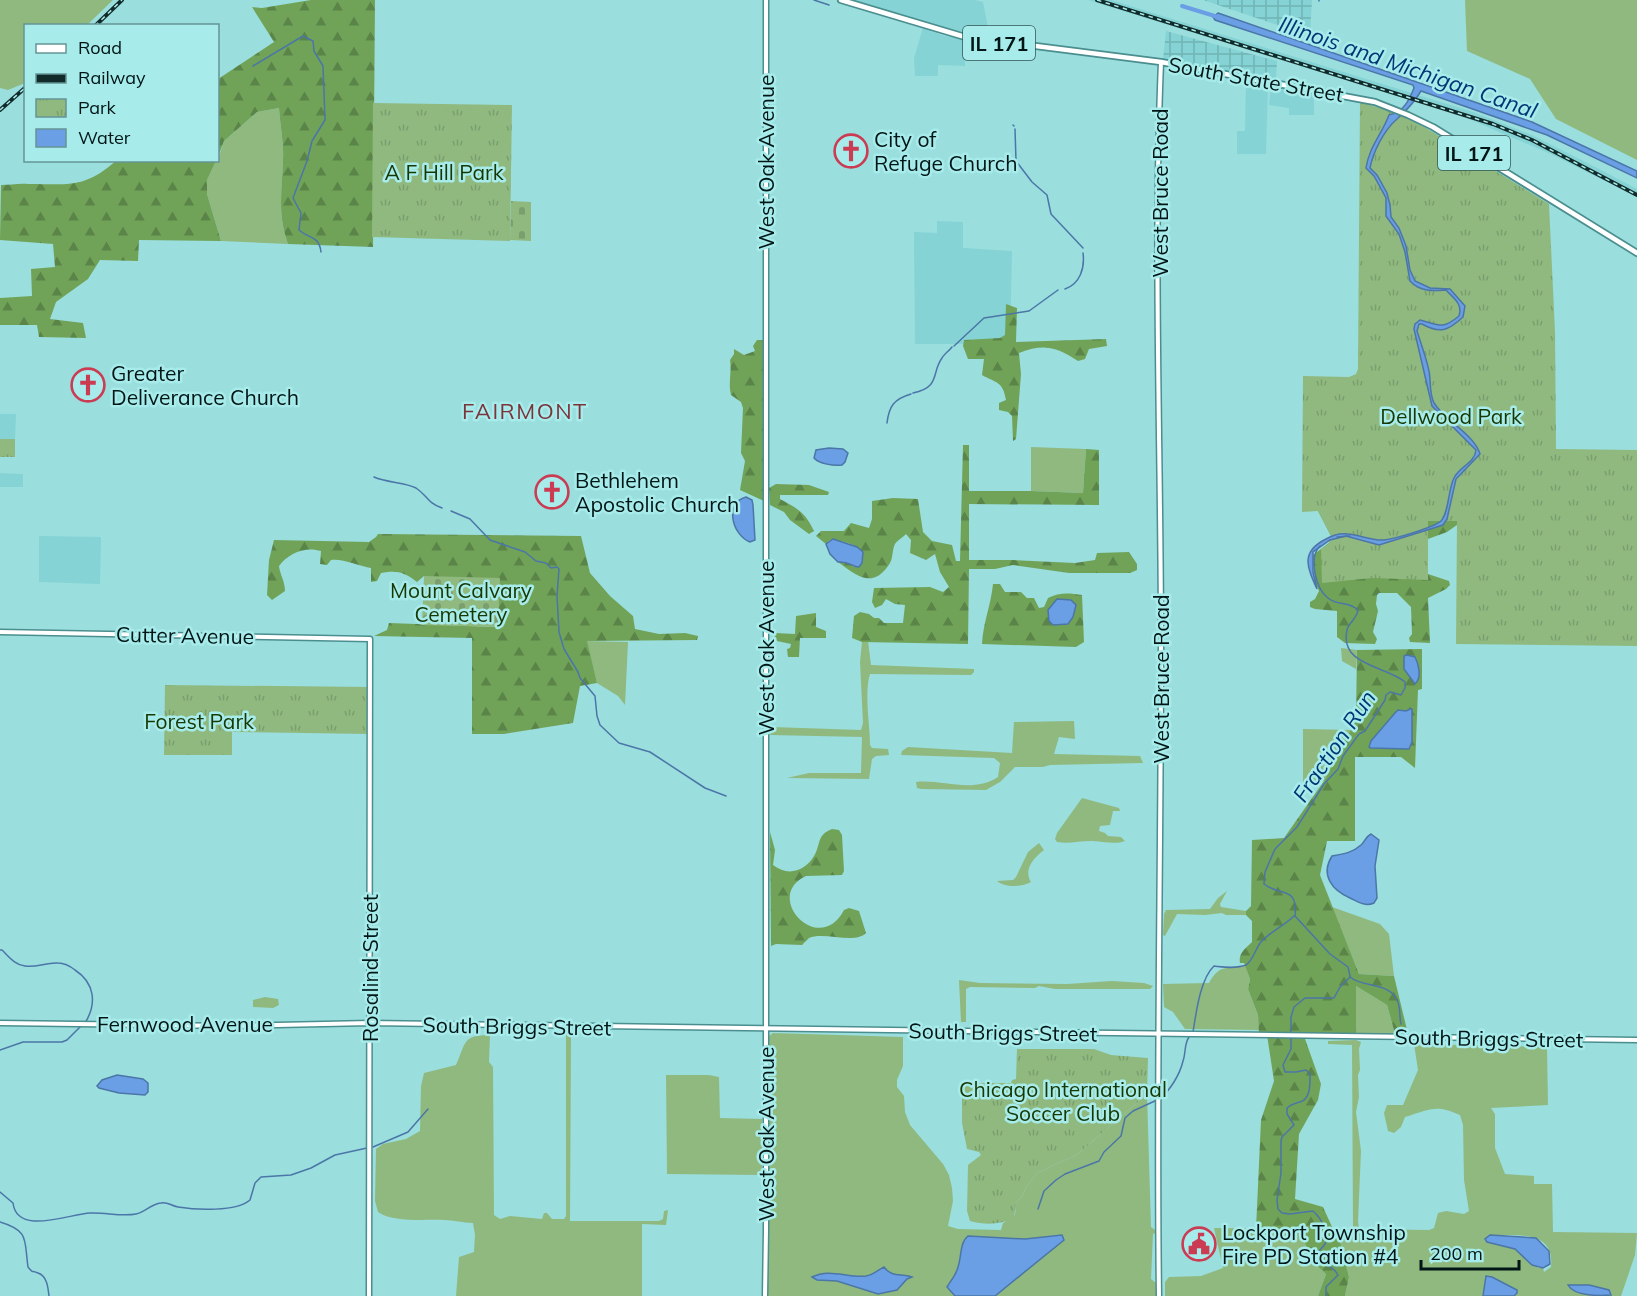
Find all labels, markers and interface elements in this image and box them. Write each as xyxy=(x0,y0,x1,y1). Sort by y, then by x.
water label: Illinois and Michigan Canal xyxy=(1275,10,1542,125)
legend xyxy=(24,24,219,162)
road number: IL 171 xyxy=(963,26,1035,60)
text: Road xyxy=(78,36,122,59)
street label: South State Street xyxy=(1166,51,1346,107)
text: Railway xyxy=(78,66,146,89)
street label: West Oak Avenue xyxy=(753,75,779,249)
text: Park xyxy=(78,96,117,119)
street label: West Bruce Road xyxy=(1147,108,1173,278)
text: Water xyxy=(78,126,131,149)
place label: City of Refuge Church xyxy=(874,126,1017,176)
church icon: City of Refuge Church xyxy=(833,133,869,169)
road number: IL 171 xyxy=(1438,136,1510,170)
park label: A F Hill Park xyxy=(385,159,504,185)
place label: Greater Deliverance Church xyxy=(111,360,299,410)
church icon: Greater Deliverance Church xyxy=(70,367,106,403)
district label: FAIRMONT xyxy=(462,397,588,425)
park label: Dellwood Park xyxy=(1380,403,1522,429)
place label: Bethlehem Apostolic Church xyxy=(575,467,739,517)
church icon: Bethlehem Apostolic Church xyxy=(534,474,570,510)
street label: West Oak Avenue xyxy=(753,561,779,735)
park label: Mount Calvary Cemetery xyxy=(390,577,532,627)
street label: West Bruce Road xyxy=(1148,594,1174,764)
street label: Cutter Avenue xyxy=(116,621,254,649)
water label: Fraction Run xyxy=(1286,685,1382,807)
park label: Forest Park xyxy=(144,708,254,734)
street label: Rosalind Street xyxy=(357,894,383,1042)
street label: Fernwood Avenue xyxy=(97,1011,273,1037)
street label: South Briggs Street xyxy=(423,1011,611,1041)
street label: South Briggs Street xyxy=(909,1017,1097,1047)
street label: South Briggs Street xyxy=(1395,1023,1583,1053)
street label: West Oak Avenue xyxy=(753,1047,779,1221)
park label: Chicago International Soccer Club xyxy=(959,1076,1167,1126)
place label: Lockport Township Fire PD Station #4 xyxy=(1222,1219,1406,1269)
public building icon: Lockport Township Fire PD Station #4 xyxy=(1181,1226,1217,1262)
scale bar xyxy=(1421,1233,1518,1271)
text: 200 m xyxy=(1430,1242,1483,1265)

